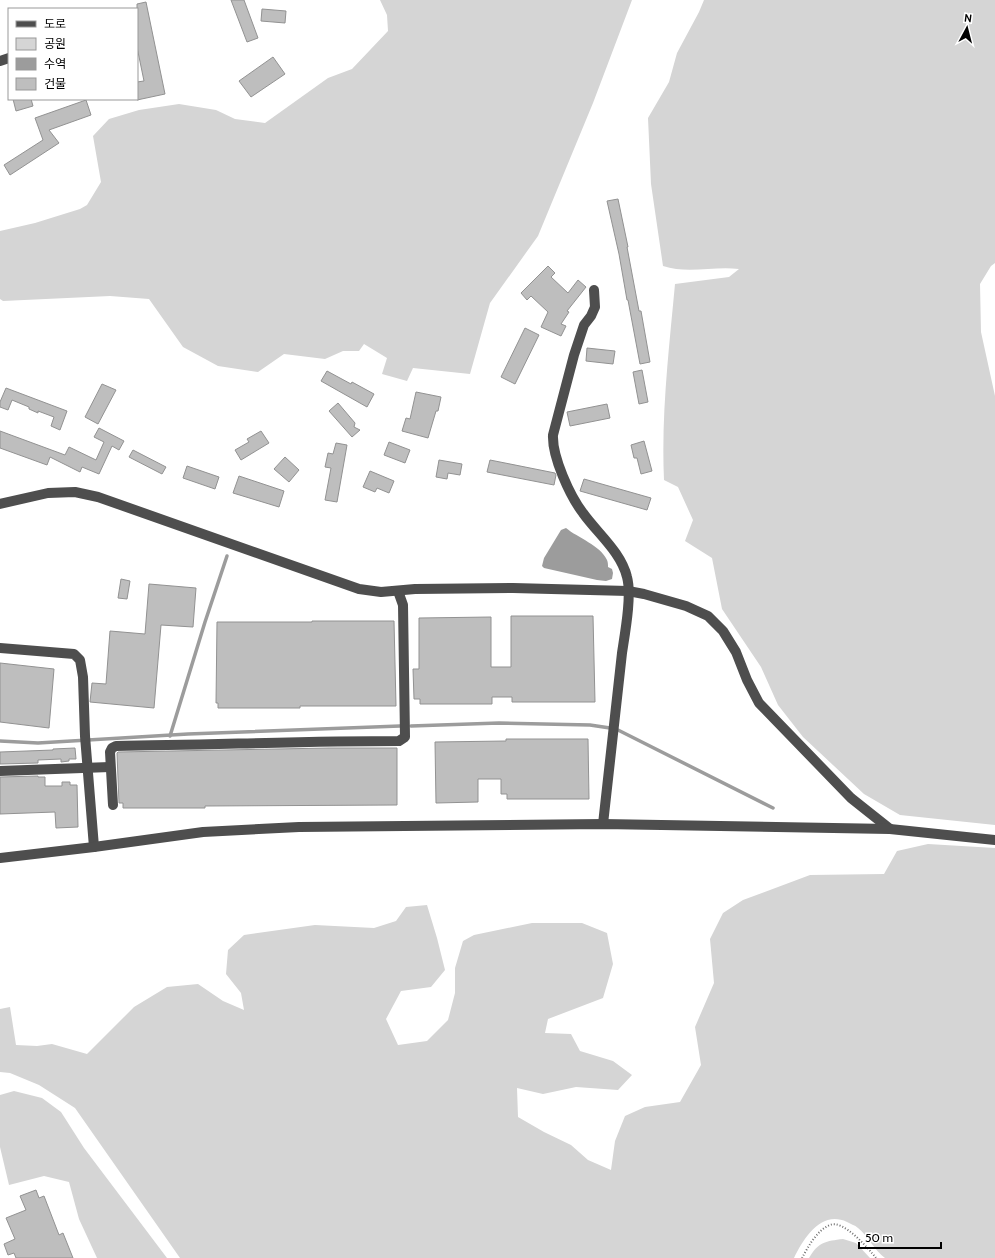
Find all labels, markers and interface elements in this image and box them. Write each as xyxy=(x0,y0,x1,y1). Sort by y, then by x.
legend xyxy=(8,8,138,100)
north arrow xyxy=(947,8,987,48)
text: N xyxy=(964,11,973,25)
text: 도로 xyxy=(44,16,66,31)
text: 공원 xyxy=(44,36,66,51)
text: 수역 xyxy=(44,56,66,71)
text: 건물 xyxy=(44,76,66,91)
scale bar xyxy=(859,1224,941,1250)
text: 50 m xyxy=(865,1230,893,1245)

